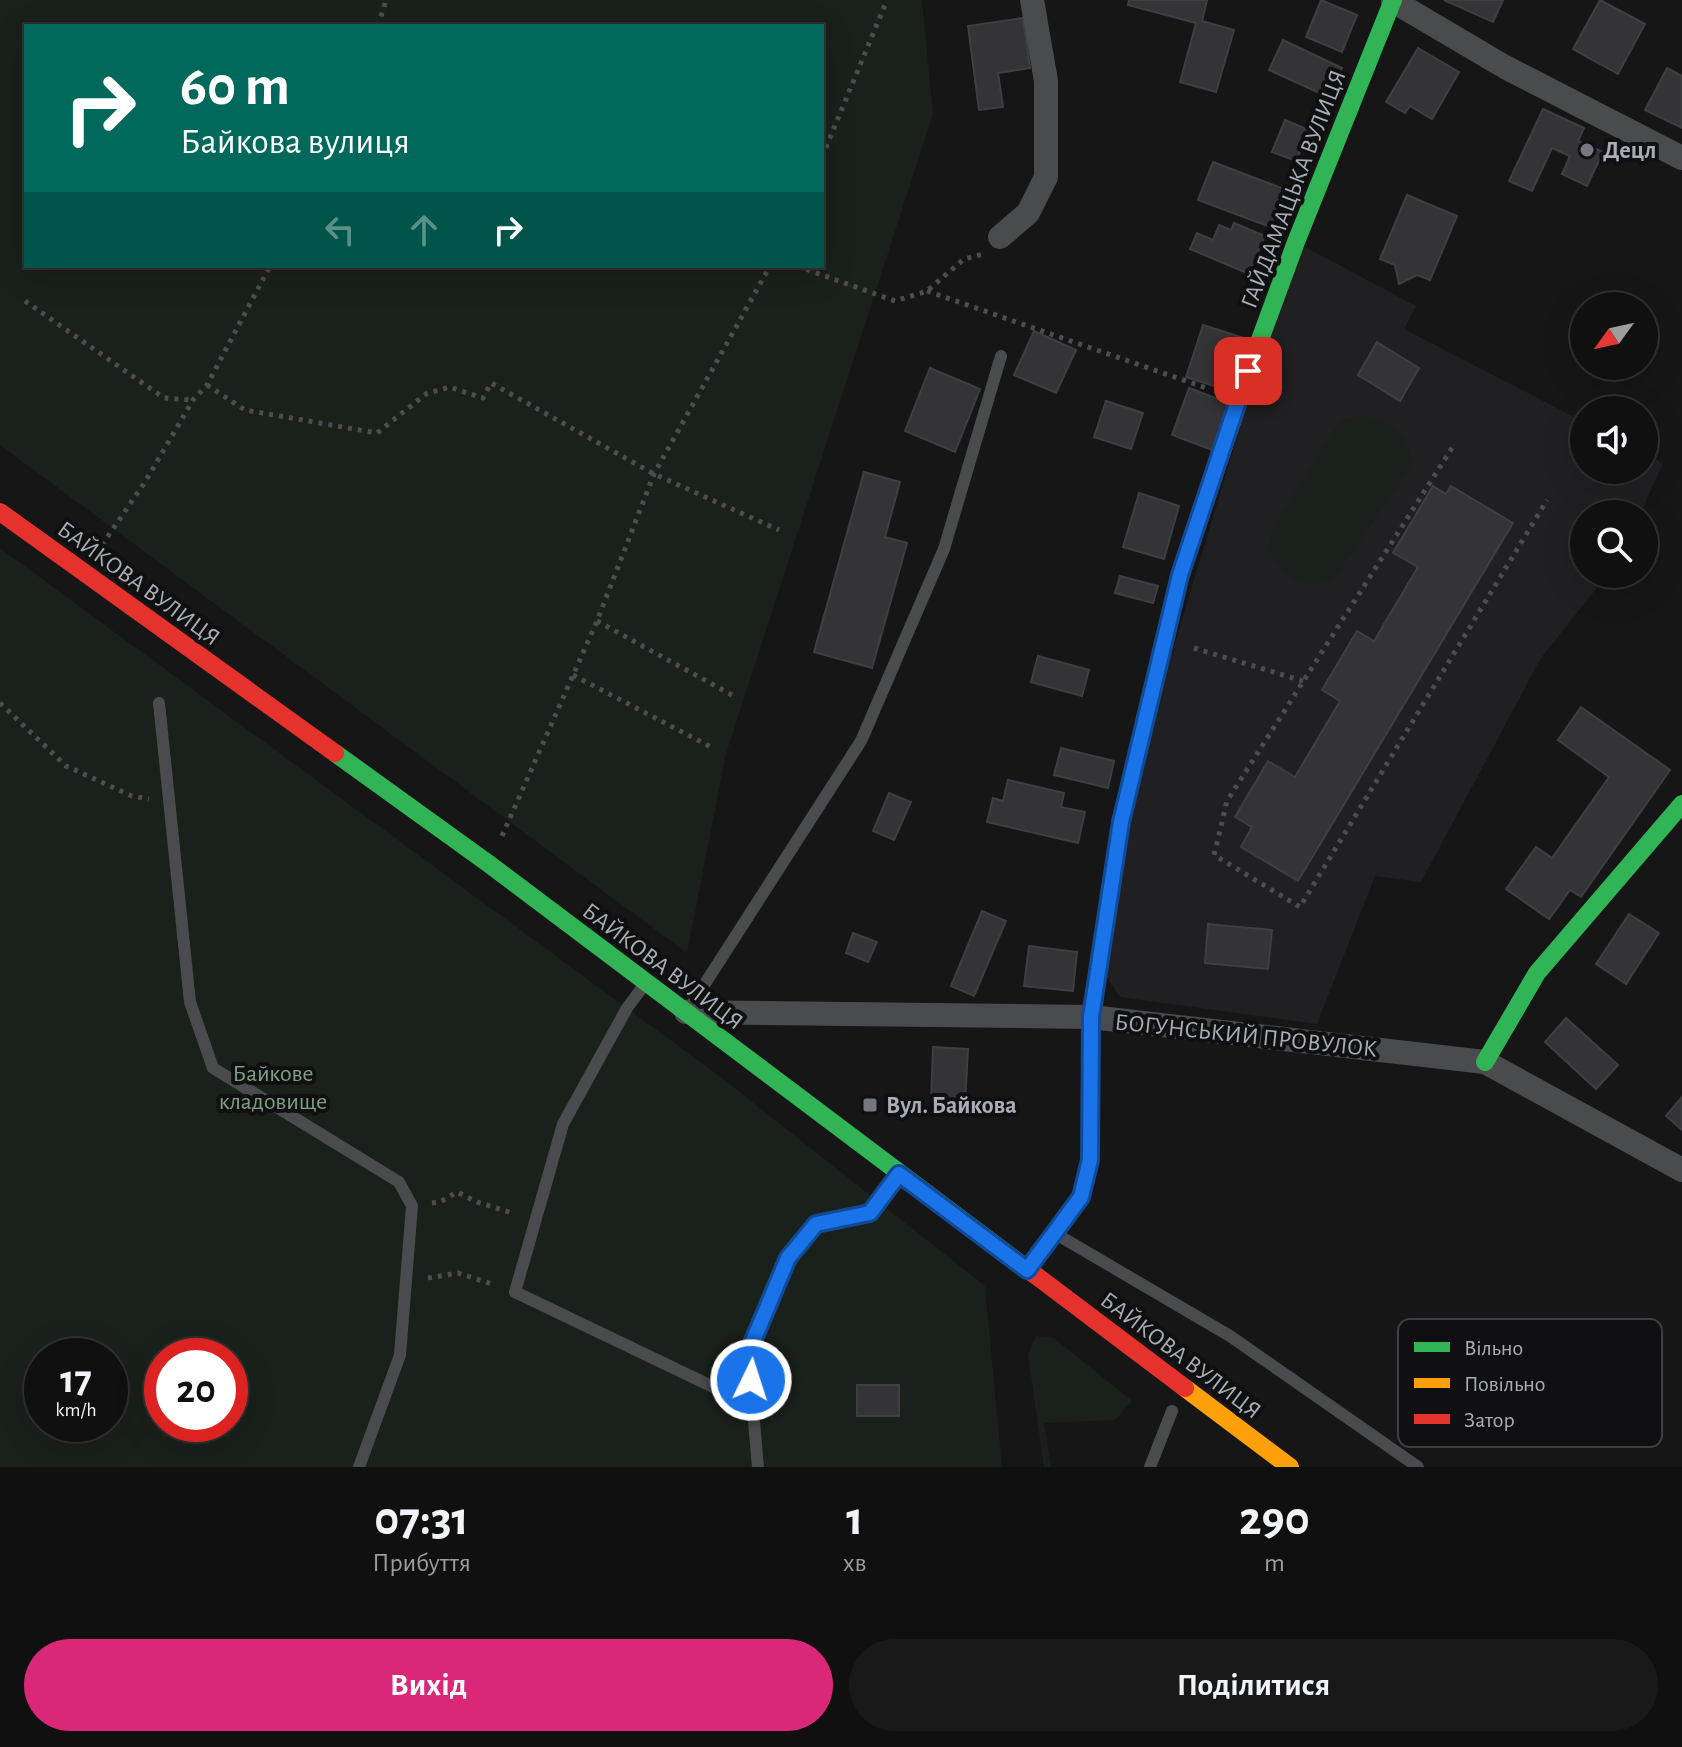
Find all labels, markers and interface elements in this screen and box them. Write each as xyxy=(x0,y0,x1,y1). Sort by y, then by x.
icon: right xyxy=(48,56,152,160)
text: 60 m xyxy=(180,59,290,115)
street label: ГАЙДАМАЦЬКА ВУЛИЦЯ xyxy=(1237,67,1351,312)
text: Байкова вулиця xyxy=(180,124,410,160)
place label: Децл xyxy=(1603,139,1656,163)
marker: Децл xyxy=(1578,141,1596,159)
icon: left xyxy=(318,208,362,252)
icon: ahead xyxy=(402,208,446,252)
icon: right xyxy=(486,208,530,252)
north arrow xyxy=(1570,292,1658,380)
map controls xyxy=(1570,292,1658,588)
pin xyxy=(1214,337,1282,405)
icon: arrive xyxy=(1226,349,1270,393)
button: sound xyxy=(1570,396,1658,484)
button: search xyxy=(1570,500,1658,588)
street label: БАЙКОВА ВУЛИЦЯ xyxy=(53,517,224,651)
street label: БАЙКОВА ВУЛИЦЯ xyxy=(578,899,747,1035)
street label: БОГУНСЬКИЙ ПРОВУЛОК xyxy=(1114,1010,1378,1062)
park label: Байкове кладовище xyxy=(219,1062,327,1114)
place label: Вул. Байкова xyxy=(886,1094,1017,1118)
marker: Вул. Байкова xyxy=(861,1096,879,1114)
street label: БАЙКОВА ВУЛИЦЯ xyxy=(1096,1288,1265,1424)
legend xyxy=(1398,1319,1662,1447)
text: Вільно xyxy=(1464,1337,1523,1359)
speed limit sign: 20 xyxy=(144,1338,248,1442)
position arrow xyxy=(709,1338,793,1422)
text: 17 xyxy=(60,1360,92,1400)
text: Повільно xyxy=(1464,1373,1545,1395)
text: km/h xyxy=(55,1400,97,1420)
text: Затор xyxy=(1464,1409,1515,1431)
text: 07:31 xyxy=(374,1496,469,1544)
text: 1 xyxy=(846,1496,863,1544)
text: 290 xyxy=(1239,1496,1310,1544)
text: Прибуття xyxy=(372,1550,471,1576)
text: хв xyxy=(843,1550,867,1576)
text: m xyxy=(1264,1550,1285,1576)
button: Вихід xyxy=(24,1639,833,1731)
button: Поділитися xyxy=(849,1639,1658,1731)

